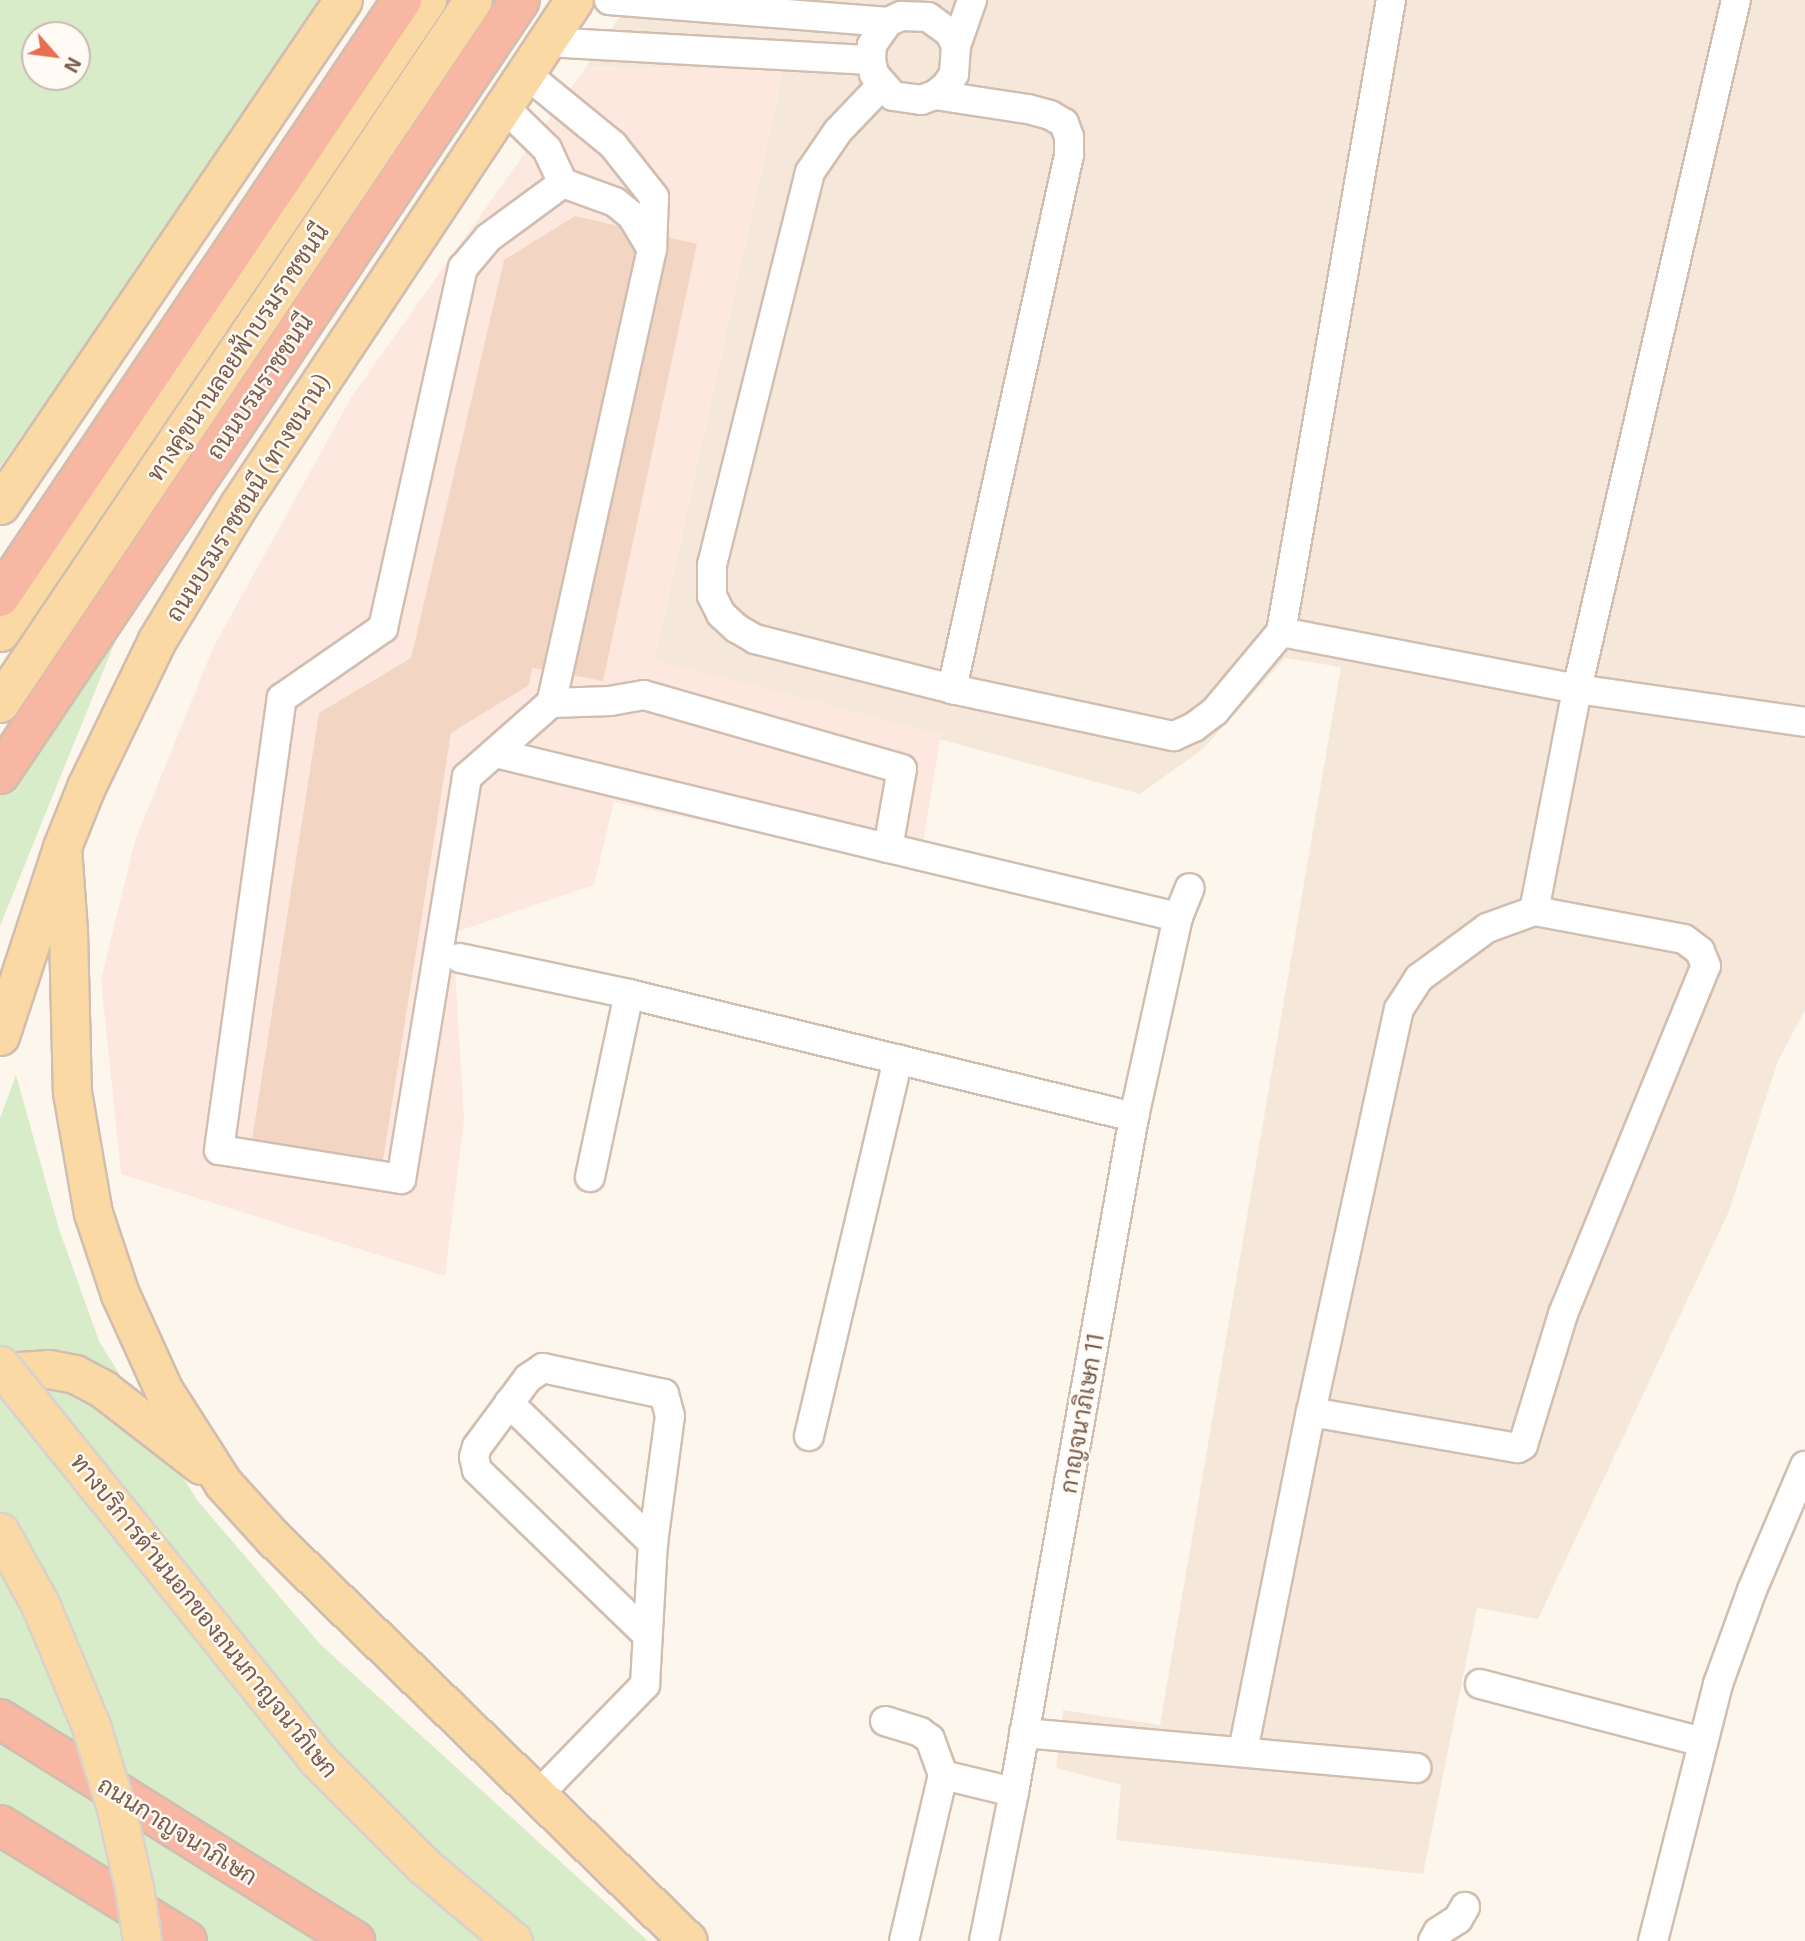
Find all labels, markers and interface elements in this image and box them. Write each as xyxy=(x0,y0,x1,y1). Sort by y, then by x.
north arrow xyxy=(21,21,91,91)
text: N xyxy=(60,54,87,77)
street label: ทางคู่ขนานลอยฟ้าบรมราชชนนี xyxy=(140,218,334,486)
street label: ถนนบรมราชชนนี xyxy=(200,308,318,464)
street label: ถนนบรมราชชนนี (ทางขนาน) xyxy=(159,368,335,626)
street label: กาญจนาภิเษก 11 xyxy=(1053,1331,1109,1495)
street label: ทางบริการด้านนอกของถนนกาญจนาภิเษก xyxy=(65,1447,345,1783)
street label: ถนนกาญจนาภิเษก xyxy=(93,1769,263,1891)

